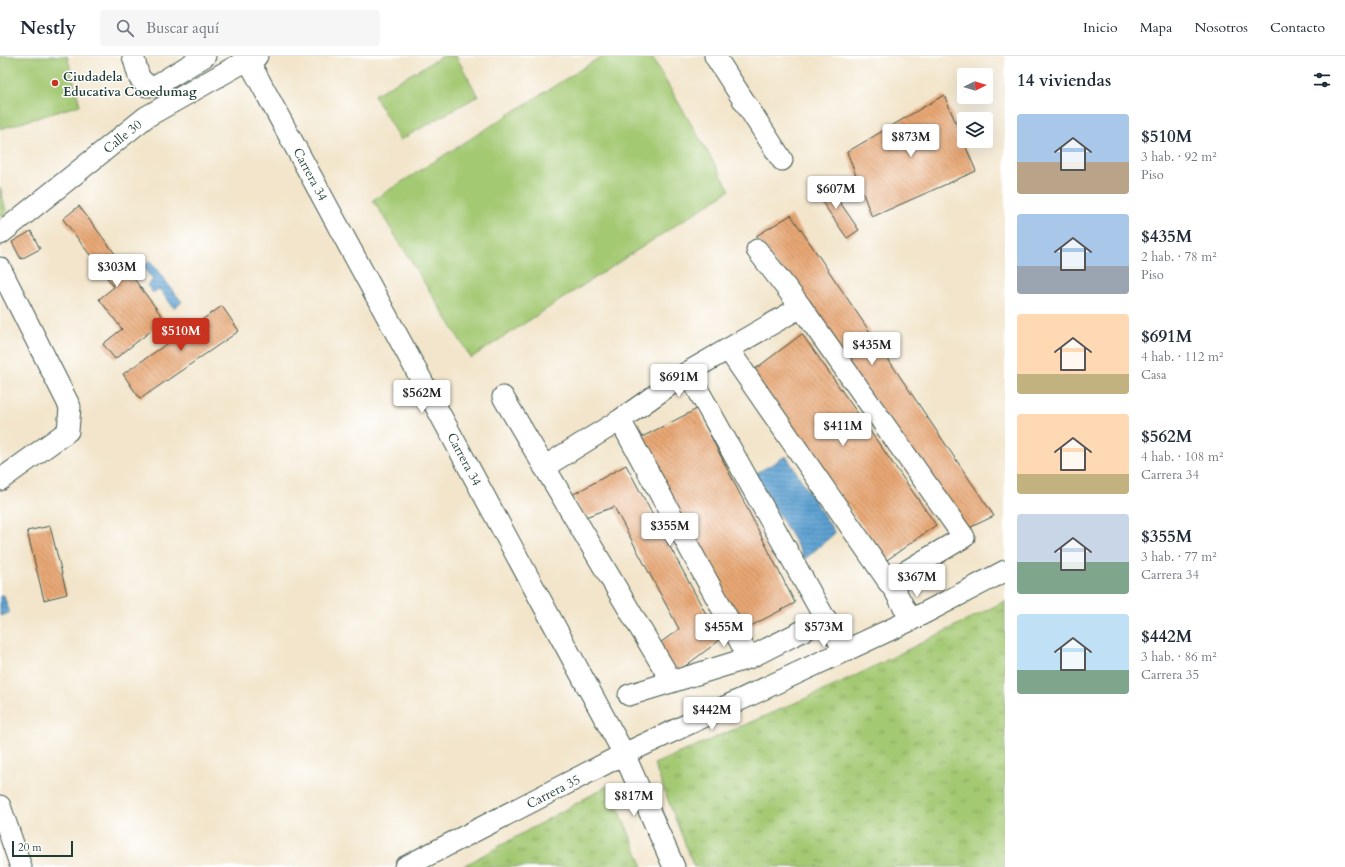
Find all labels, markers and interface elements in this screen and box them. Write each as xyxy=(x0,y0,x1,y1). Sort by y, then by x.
search box xyxy=(100,10,380,46)
text: Nestly xyxy=(20,15,76,41)
icon: search xyxy=(114,17,136,39)
text: Buscar aquí xyxy=(146,18,219,38)
text: Inicio xyxy=(1083,18,1118,37)
text: Mapa xyxy=(1140,18,1172,37)
text: Nosotros xyxy=(1194,18,1248,37)
text: Contacto xyxy=(1270,18,1325,37)
place label: Ciudadela Educativa Cooedumag xyxy=(63,68,197,101)
north arrow xyxy=(957,68,993,104)
map controls xyxy=(957,68,993,148)
text: 14 viviendas xyxy=(1017,69,1111,92)
icon: filters xyxy=(1311,69,1333,91)
marker: Ciudadela Educativa Cooedumag xyxy=(50,78,60,88)
button: layers xyxy=(957,112,993,148)
street label: Calle 30 xyxy=(100,115,146,158)
pin: $873M xyxy=(883,124,939,158)
text: $510M xyxy=(1141,125,1192,148)
text: $873M xyxy=(891,128,931,146)
icon: home xyxy=(1049,130,1097,178)
street label: Carrera 34 xyxy=(289,145,332,205)
text: 3 hab. · 92 m² xyxy=(1141,148,1217,166)
text: Piso xyxy=(1141,166,1164,184)
pin: $607M xyxy=(808,176,864,210)
text: $607M xyxy=(816,180,856,198)
text: $435M xyxy=(1141,225,1192,248)
icon: home xyxy=(1049,230,1097,278)
text: 2 hab. · 78 m² xyxy=(1141,248,1217,266)
pin: $303M xyxy=(89,254,145,288)
text: $303M xyxy=(97,258,137,276)
text: Piso xyxy=(1141,266,1164,284)
pin: $510M xyxy=(153,318,209,352)
text: $510M xyxy=(161,322,201,340)
text: $691M xyxy=(1141,325,1192,348)
icon: home xyxy=(1049,330,1097,378)
pin: $435M xyxy=(844,332,900,366)
text: $435M xyxy=(852,336,892,354)
text: 4 hab. · 112 m² xyxy=(1141,348,1223,366)
pin: $691M xyxy=(651,364,707,398)
text: Casa xyxy=(1141,366,1167,384)
text: $691M xyxy=(659,368,699,386)
pin: $562M xyxy=(394,380,450,414)
text: $562M xyxy=(402,384,442,402)
pin: $411M xyxy=(815,413,871,447)
text: $411M xyxy=(823,417,863,435)
text: $562M xyxy=(1141,425,1192,448)
street label: Carrera 34 xyxy=(443,430,486,490)
icon: home xyxy=(1049,430,1097,478)
text: 4 hab. · 108 m² xyxy=(1141,448,1223,466)
text: Carrera 34 xyxy=(1141,466,1199,484)
pin: $355M xyxy=(642,513,698,547)
text: $355M xyxy=(650,517,690,535)
text: $355M xyxy=(1141,525,1192,548)
icon: home xyxy=(1049,530,1097,578)
text: 3 hab. · 77 m² xyxy=(1141,548,1217,566)
pin: $367M xyxy=(889,564,945,598)
text: Carrera 34 xyxy=(1141,566,1199,584)
text: $367M xyxy=(897,568,937,586)
pin: $455M xyxy=(696,614,752,648)
pin: $573M xyxy=(796,614,852,648)
text: $455M xyxy=(704,618,744,636)
text: $573M xyxy=(804,618,844,636)
text: $442M xyxy=(1141,625,1192,648)
icon: home xyxy=(1049,630,1097,678)
text: 3 hab. · 86 m² xyxy=(1141,648,1217,666)
text: Carrera 35 xyxy=(1141,666,1199,684)
pin: $442M xyxy=(684,697,740,731)
text: $442M xyxy=(692,701,732,719)
street label: Carrera 35 xyxy=(523,771,583,813)
pin: $817M xyxy=(606,783,662,817)
text: $817M xyxy=(614,787,654,805)
scale bar xyxy=(12,839,73,858)
text: 20 m xyxy=(18,840,42,855)

